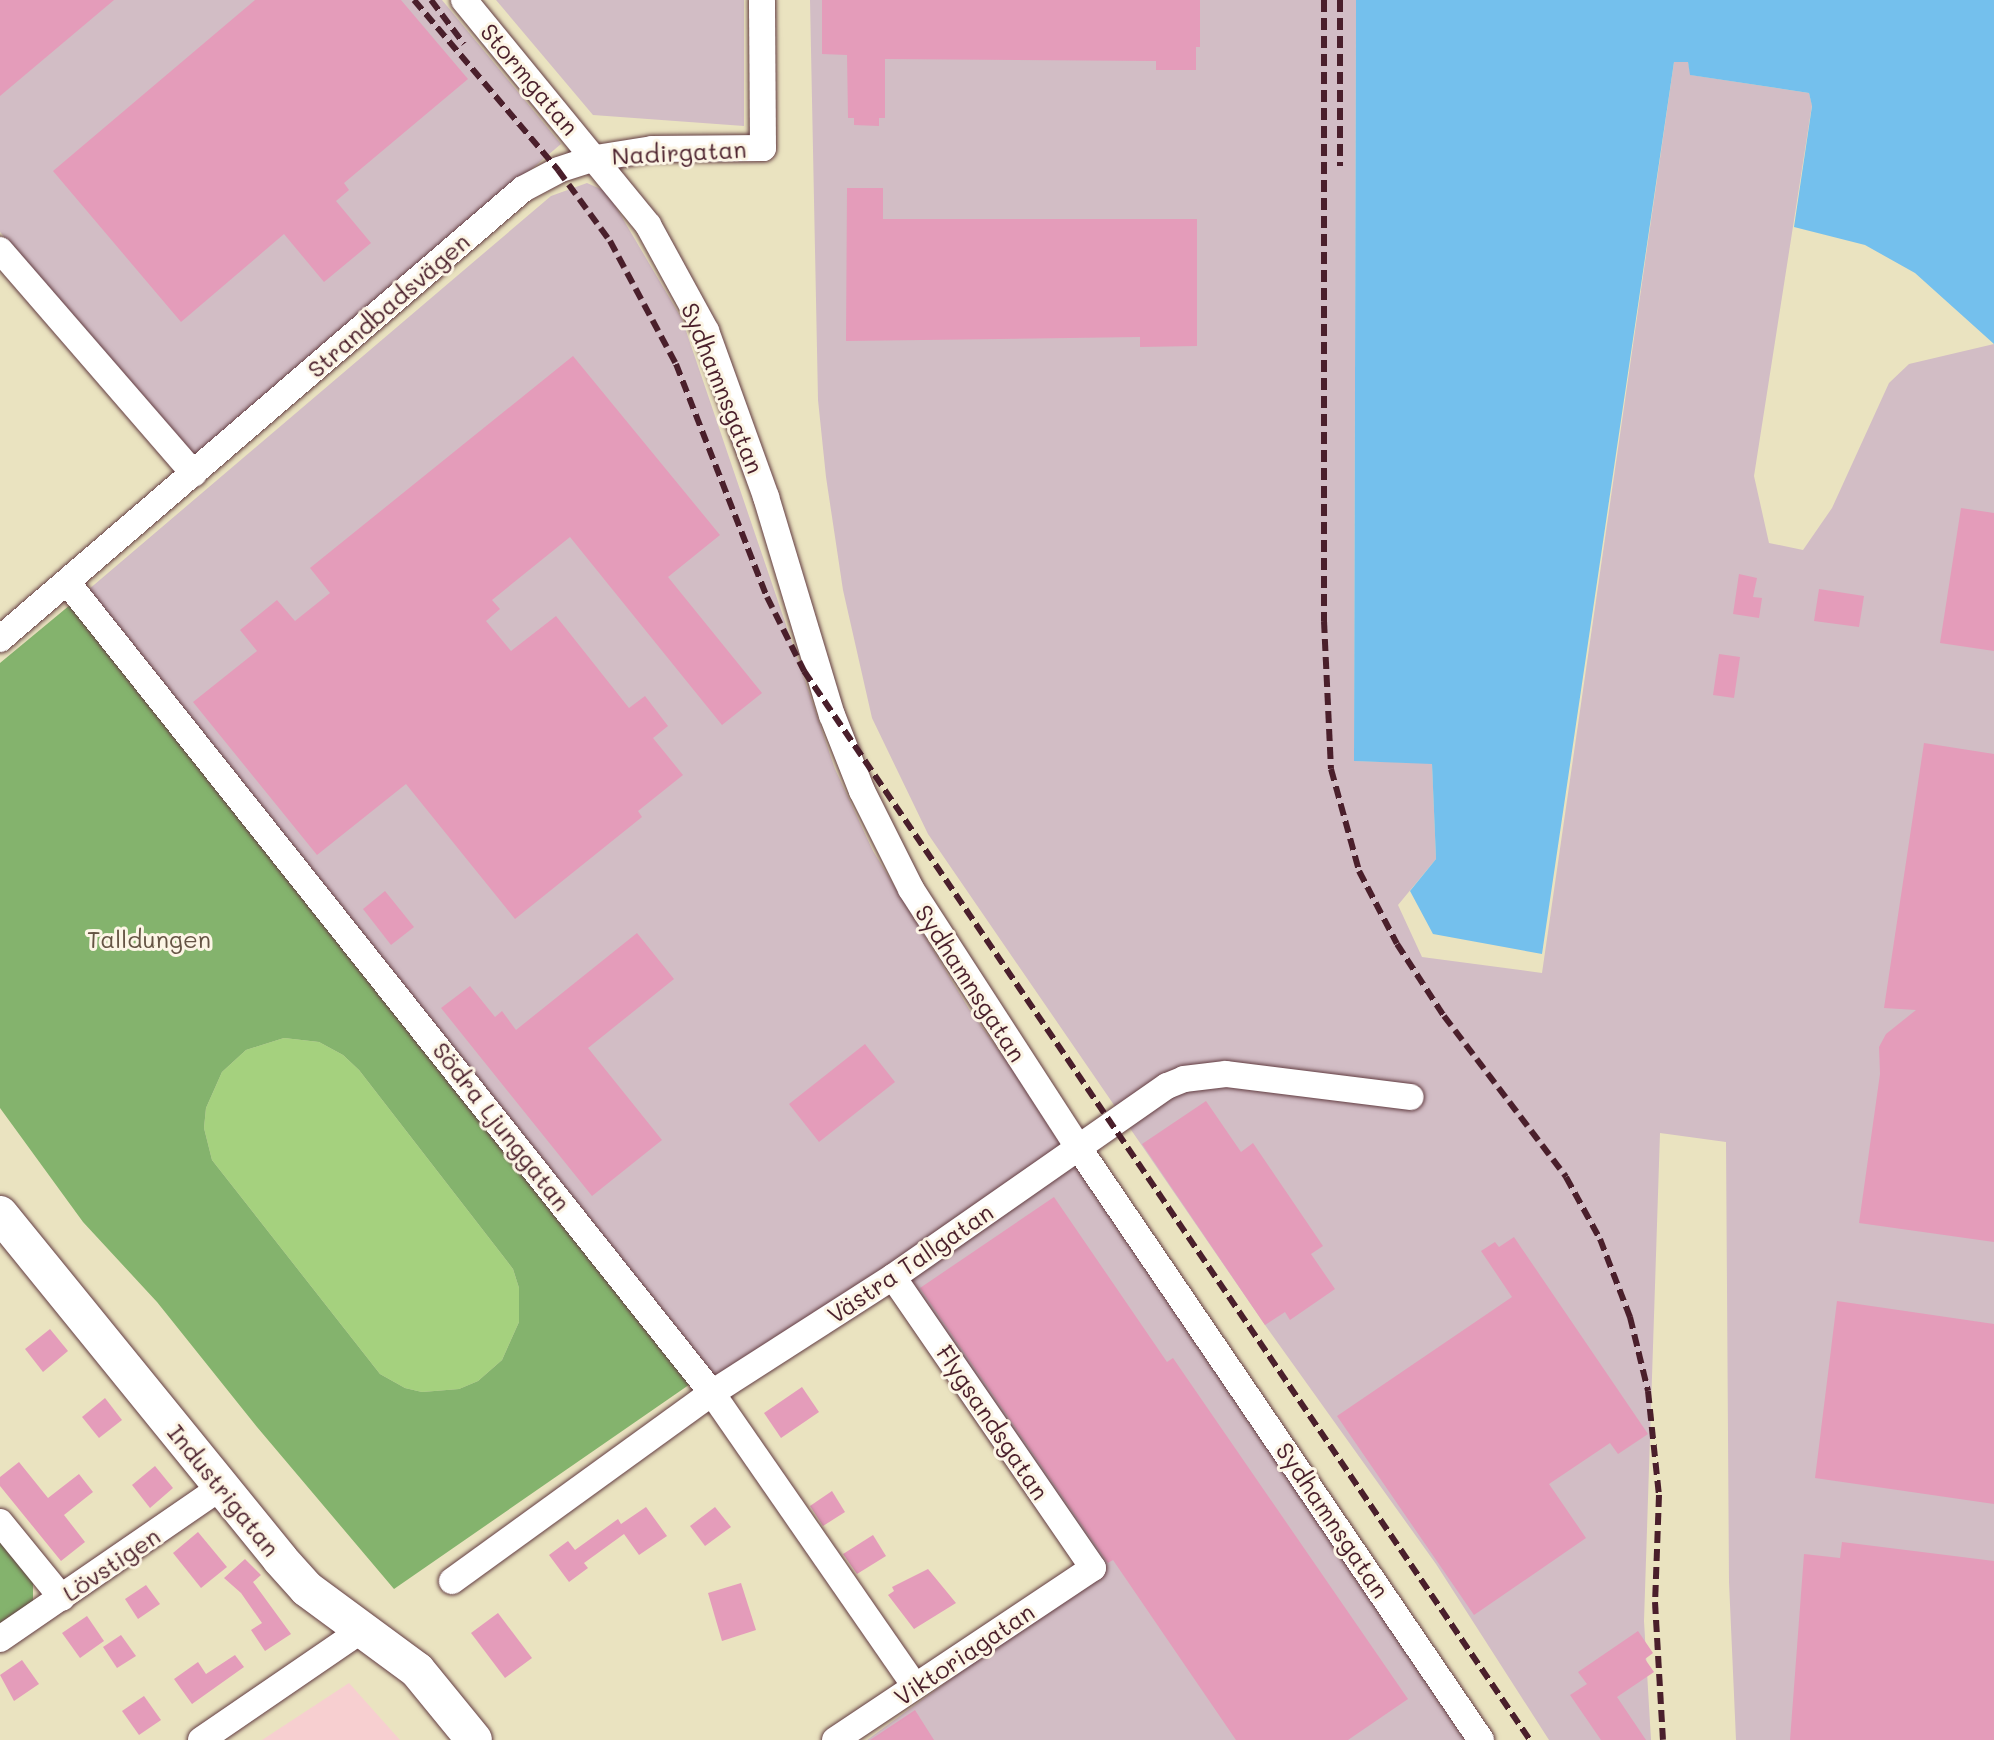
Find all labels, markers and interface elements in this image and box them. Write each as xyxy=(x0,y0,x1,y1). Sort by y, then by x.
street label: Stormgatan xyxy=(475,17,585,141)
street label: Nadirgatan xyxy=(611,134,747,170)
street label: Strandbadsvägen xyxy=(301,227,475,383)
street label: Sydhamnsgatan xyxy=(676,298,770,478)
street label: Sydhamnsgatan xyxy=(909,899,1033,1067)
park label: Talldungen xyxy=(87,925,211,953)
street label: Södra Ljunggatan xyxy=(427,1036,577,1216)
street label: Västra Tallgatan xyxy=(822,1197,998,1329)
street label: Flygsandsgatan xyxy=(931,1339,1055,1505)
street label: Industrigatan xyxy=(162,1418,286,1562)
street label: Sydhamnsgatan xyxy=(1270,1437,1396,1603)
street label: Lövstigen xyxy=(57,1521,165,1607)
street label: Viktoriagatan xyxy=(889,1597,1039,1711)

